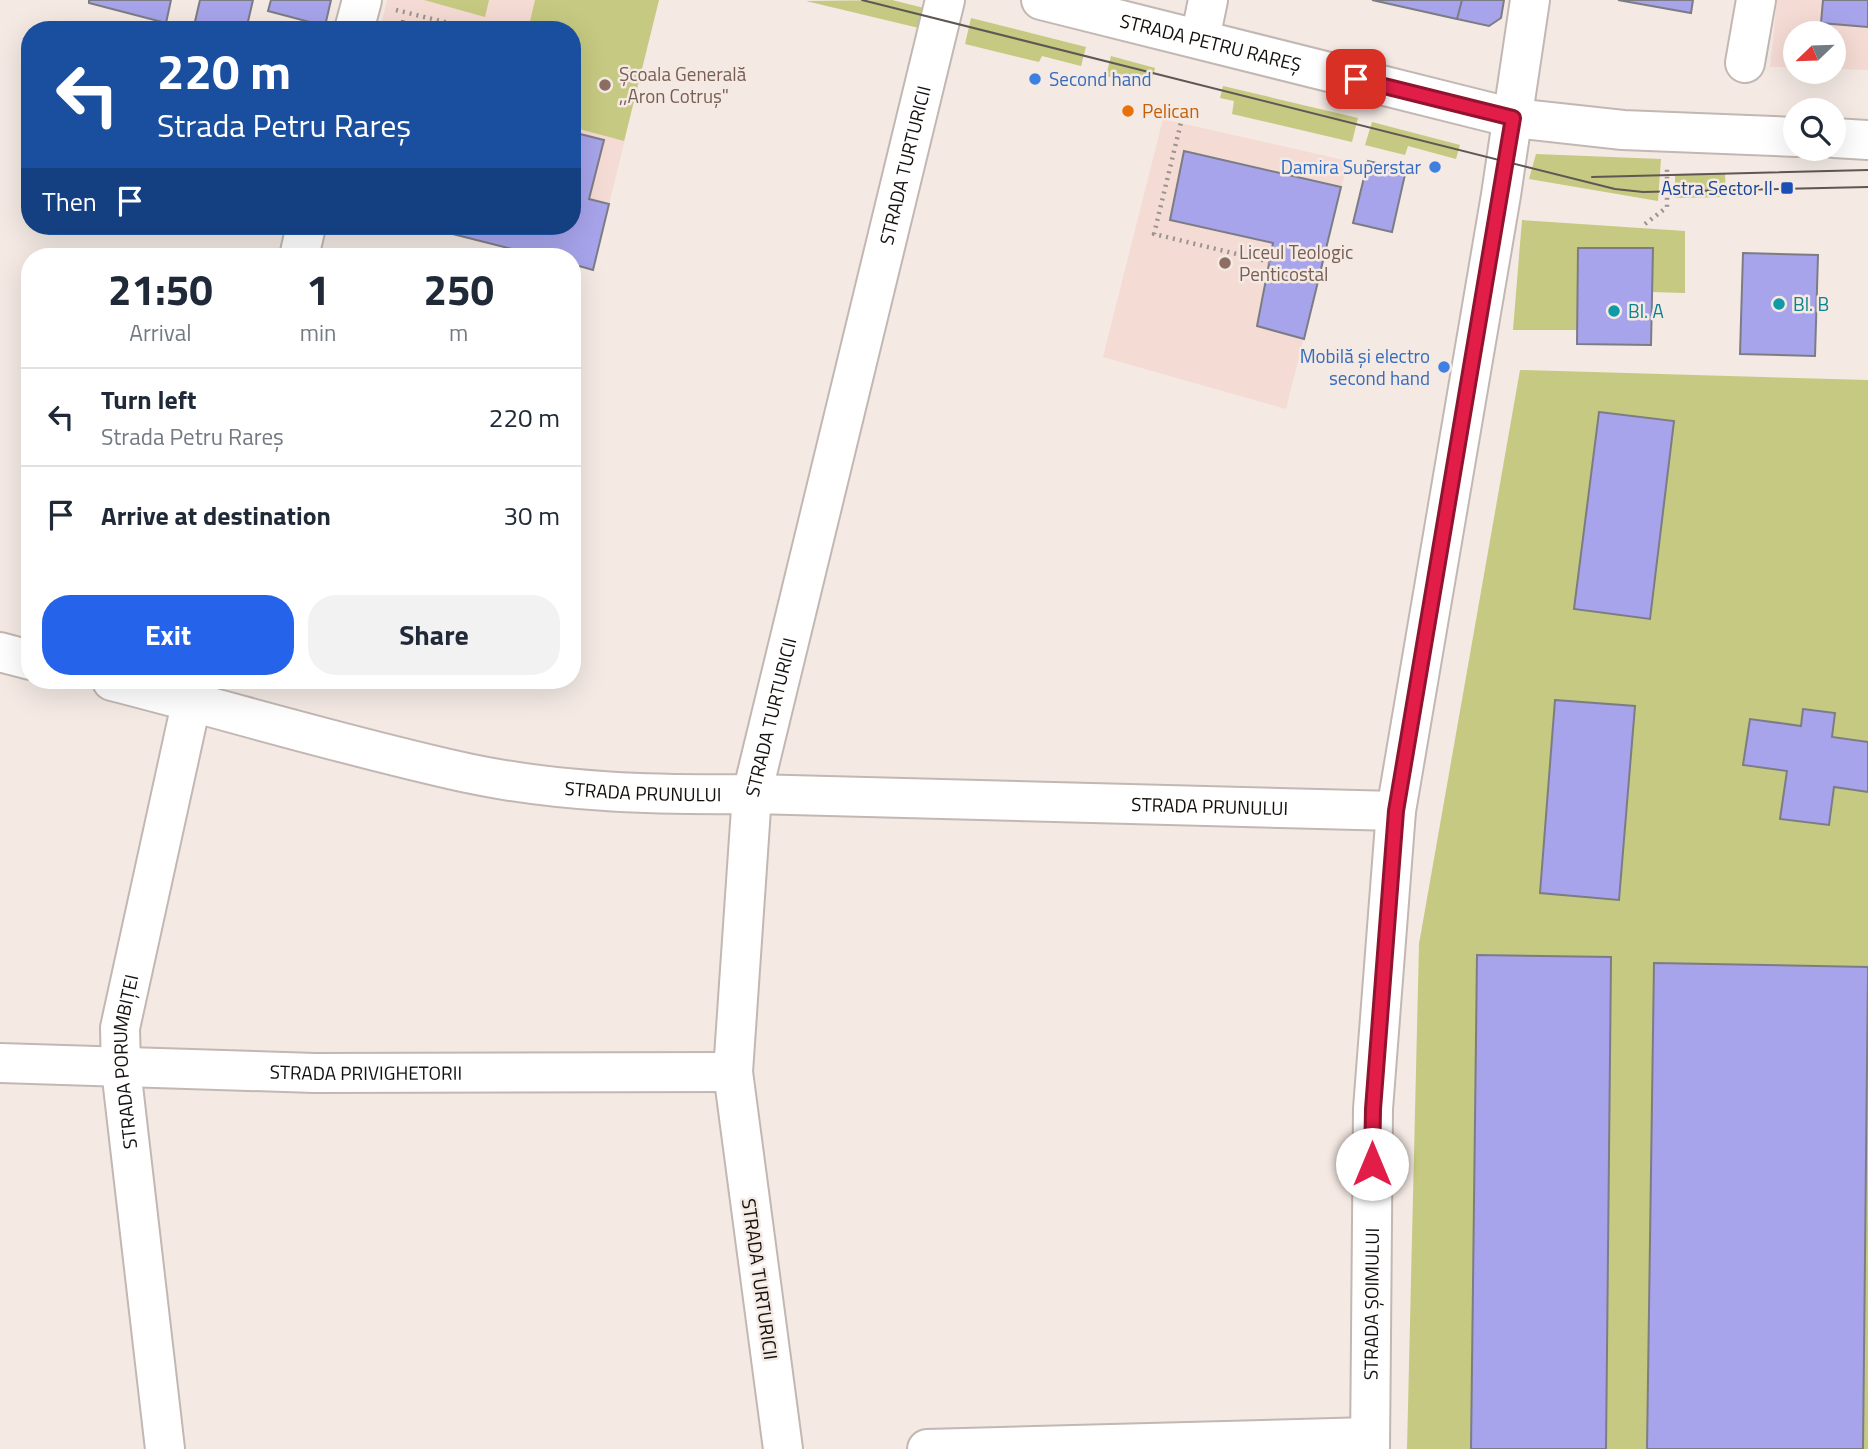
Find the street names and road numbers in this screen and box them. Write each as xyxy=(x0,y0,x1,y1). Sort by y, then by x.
street label: STRADA PETRU RAREȘ xyxy=(1117,5,1305,79)
street label: STRADA TURTURICII xyxy=(871,83,938,248)
street label: STRADA TURTURICII xyxy=(737,635,804,800)
street label: STRADA PRUNULUI xyxy=(563,773,721,808)
street label: STRADA PRUNULUI xyxy=(1131,789,1289,822)
street label: STRADA PORUMBIȚEI xyxy=(105,972,145,1151)
street label: STRADA PRIVIGHETORII xyxy=(269,1057,462,1087)
street label: STRADA TURTURICII xyxy=(735,1196,786,1362)
street label: STRADA ȘOIMULUI xyxy=(1356,1228,1386,1380)

